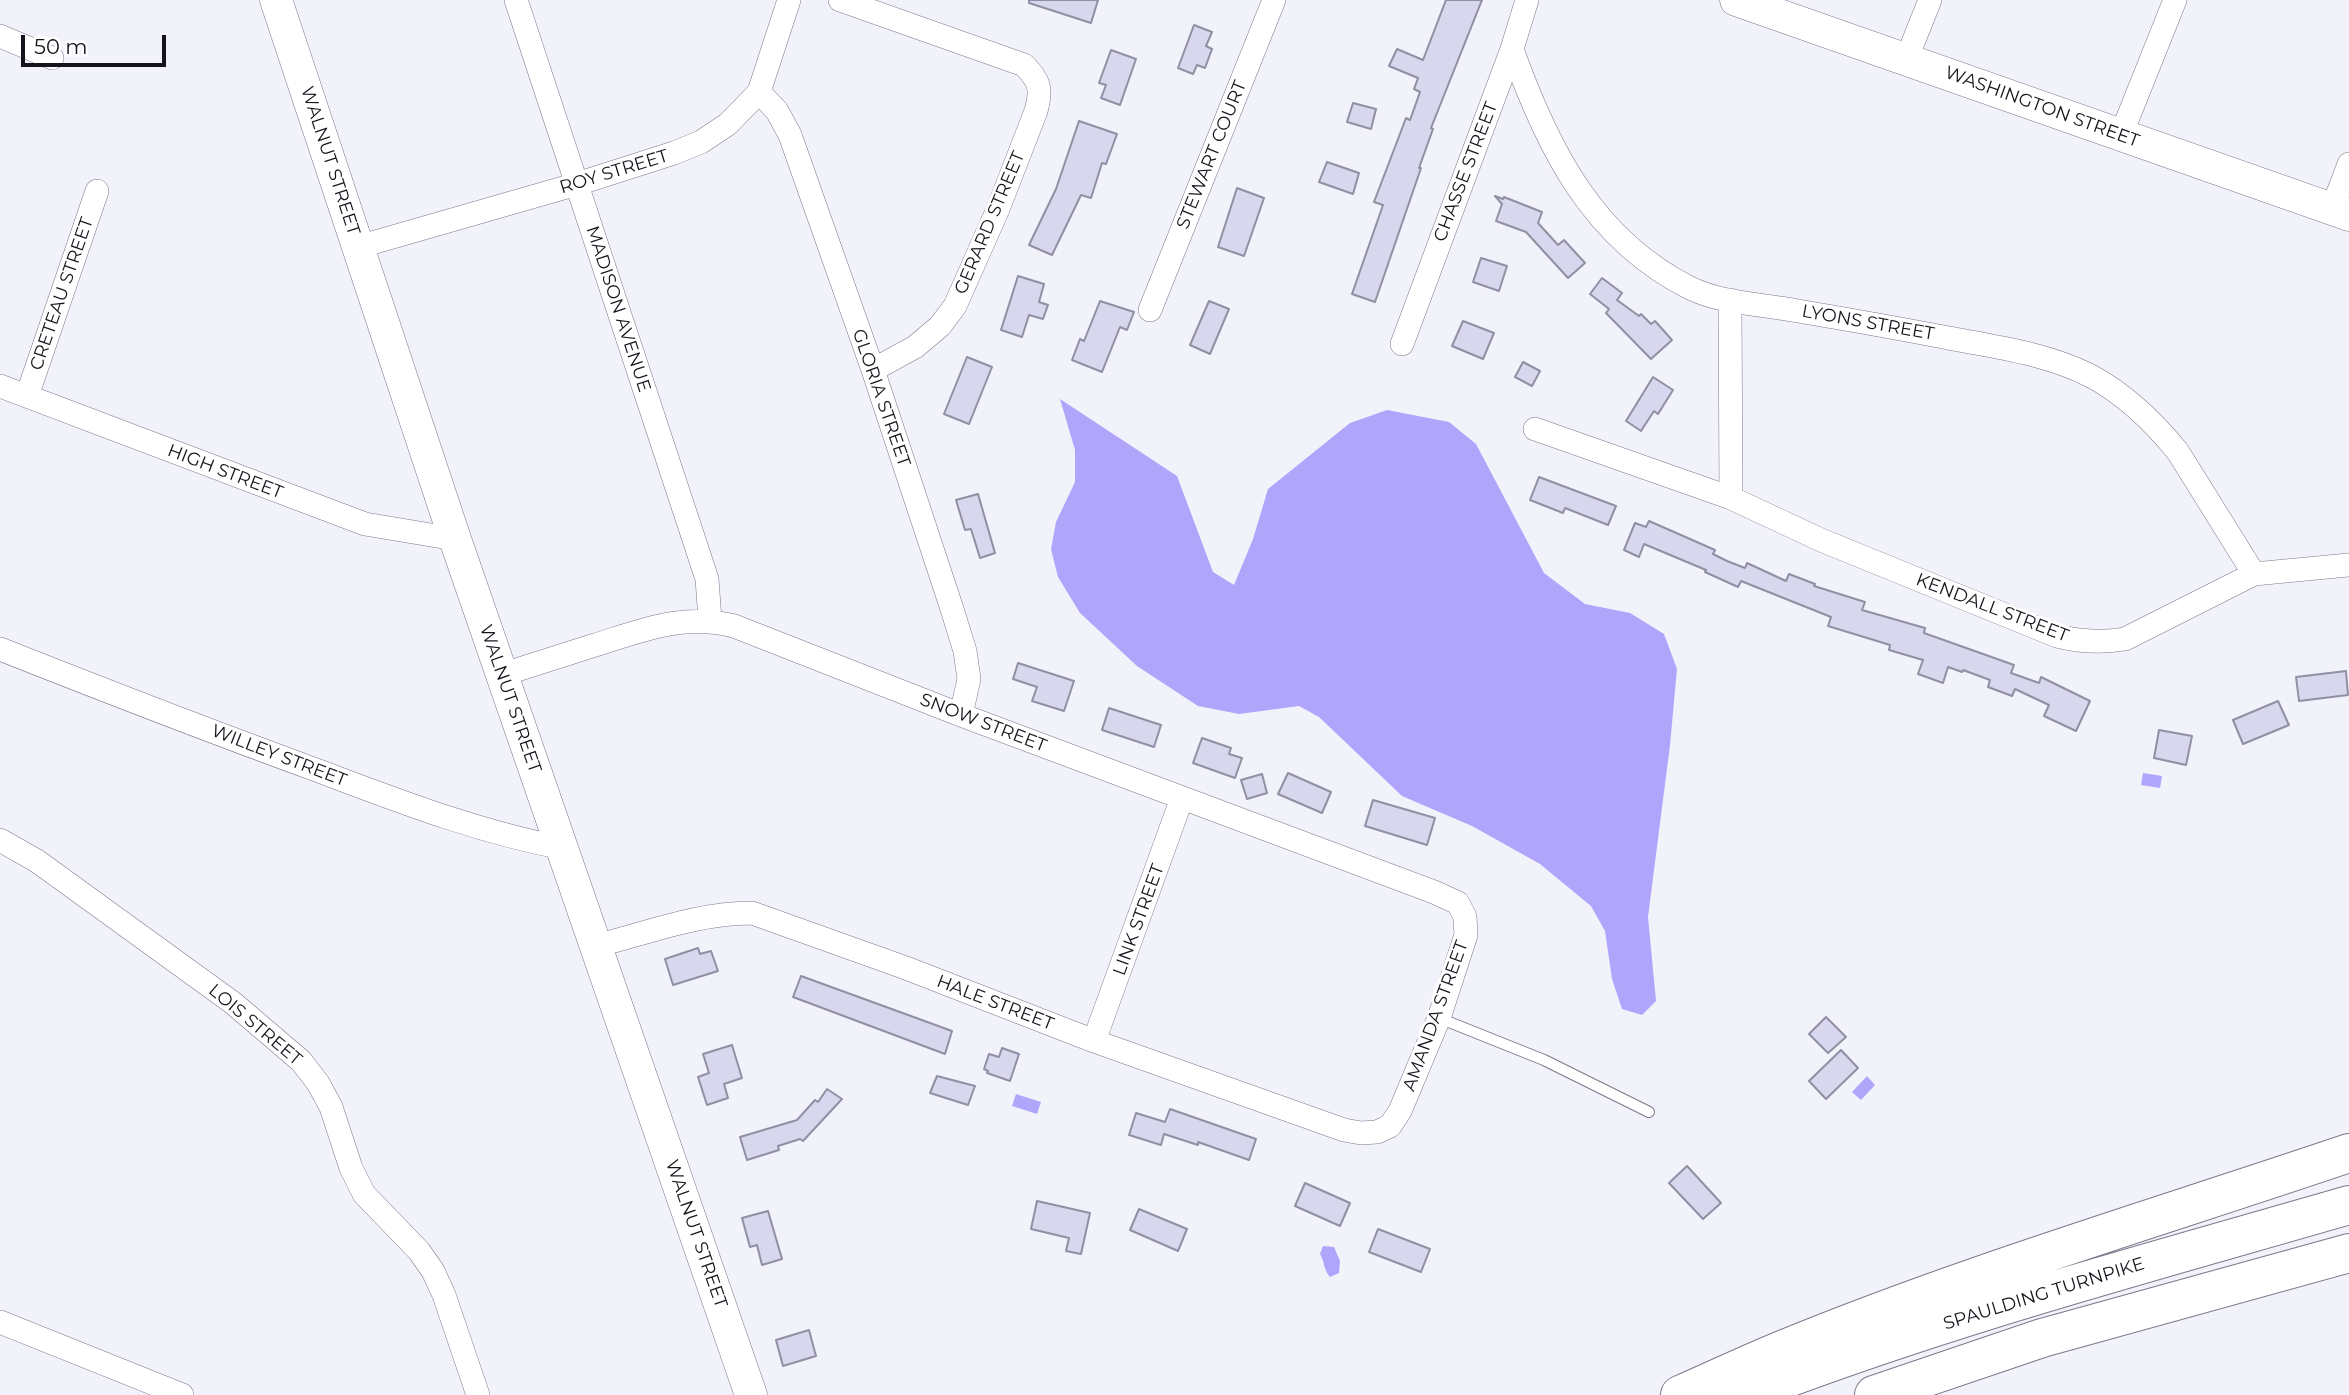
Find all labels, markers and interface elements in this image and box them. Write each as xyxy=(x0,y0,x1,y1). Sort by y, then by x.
scale bar xyxy=(24,21,170,65)
text: 50 m xyxy=(34,34,88,59)
street label: WASHINGTON STREET xyxy=(1942,62,2142,152)
street label: STEWART COURT xyxy=(1172,78,1252,232)
street label: WALNUT STREET xyxy=(296,84,364,238)
street label: CHASSE STREET xyxy=(1429,99,1503,245)
street label: ROY STREET xyxy=(557,145,671,199)
street label: GERARD STREET xyxy=(950,148,1030,298)
street label: CRETEAU STREET xyxy=(26,215,98,373)
street label: MADISON AVENUE xyxy=(581,223,655,395)
street label: LYONS STREET xyxy=(1800,301,1936,345)
street label: GLORIA STREET xyxy=(847,326,915,470)
street label: HIGH STREET xyxy=(164,440,286,504)
street label: KENDALL STREET xyxy=(1913,569,2071,647)
street label: WALNUT STREET xyxy=(475,622,545,776)
street label: SNOW STREET xyxy=(917,689,1049,757)
street label: WILLEY STREET xyxy=(208,720,350,792)
street label: LINK STREET xyxy=(1109,861,1169,979)
street label: AMANDA STREET xyxy=(1399,938,1473,1094)
street label: HALE STREET xyxy=(933,971,1057,1035)
street label: LOIS STREET xyxy=(204,980,306,1070)
street label: WALNUT STREET xyxy=(661,1157,731,1311)
street label: SPAULDING TURNPIKE xyxy=(1941,1253,2147,1335)

